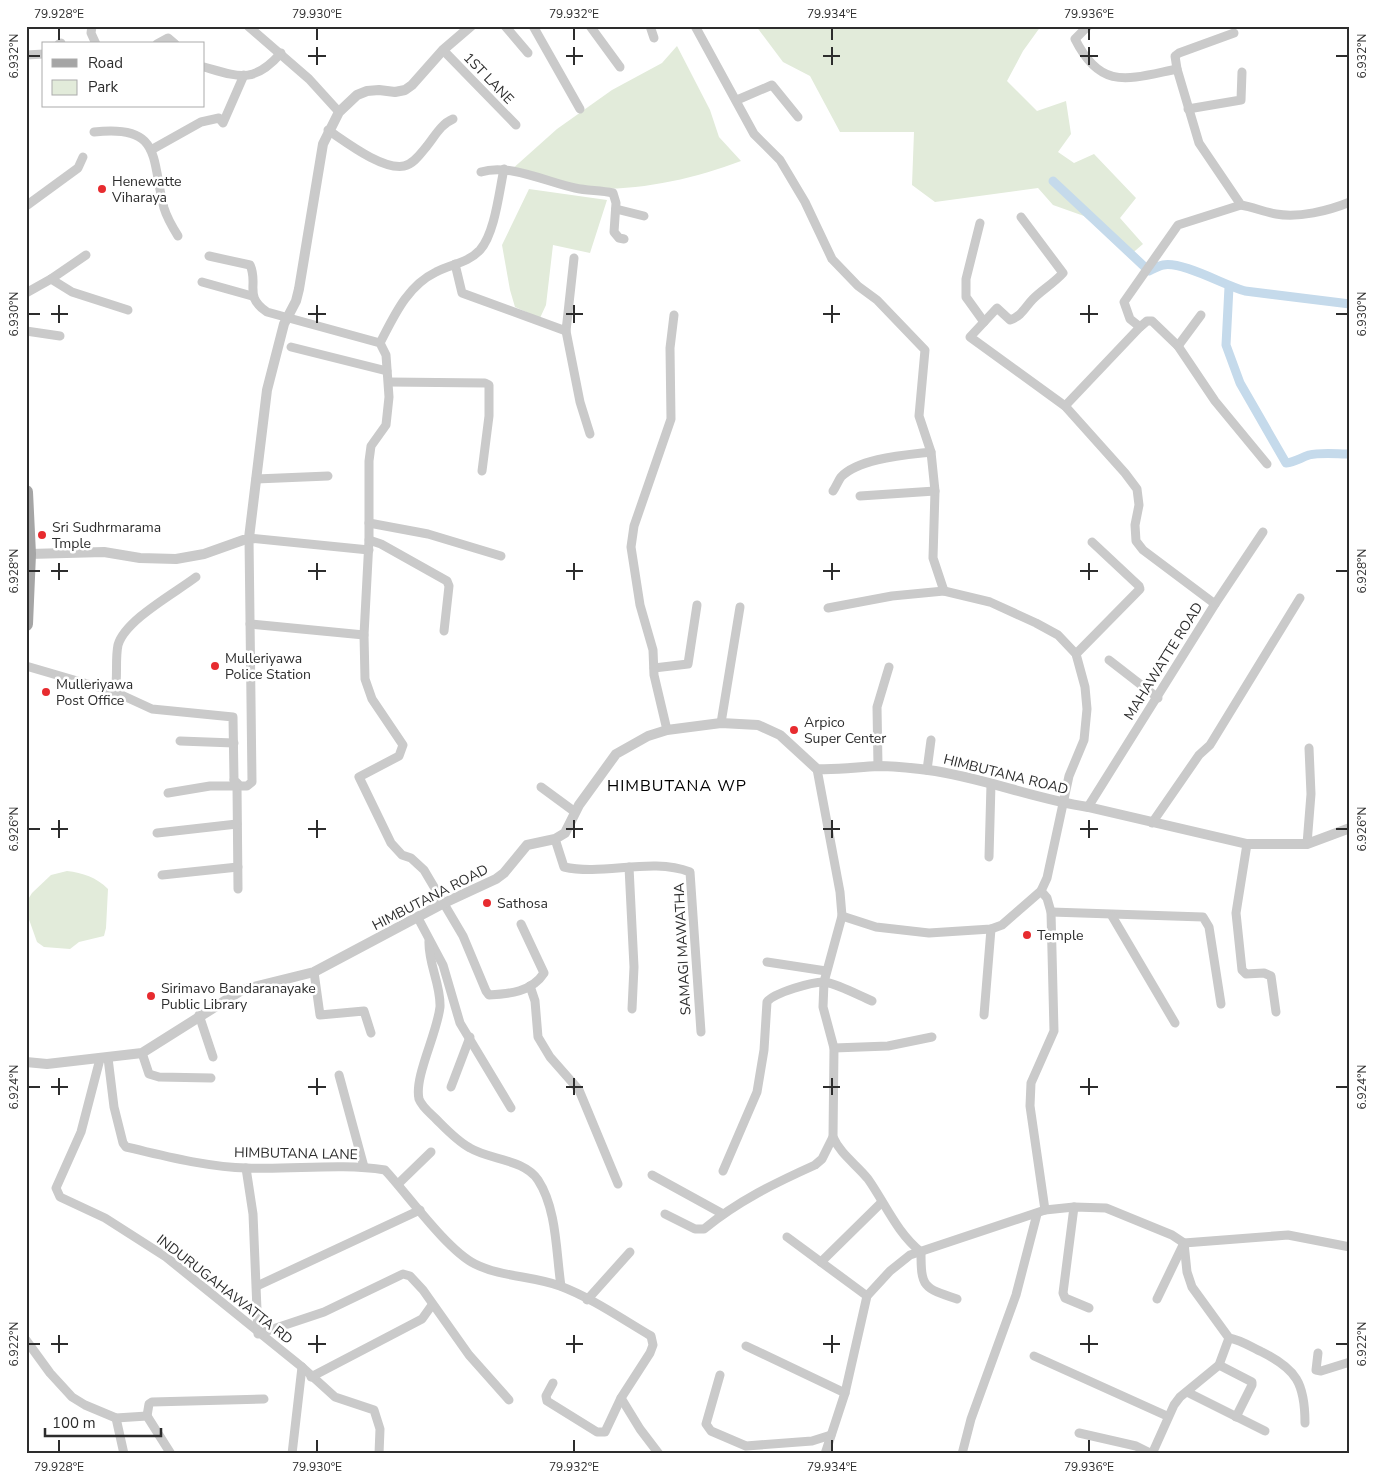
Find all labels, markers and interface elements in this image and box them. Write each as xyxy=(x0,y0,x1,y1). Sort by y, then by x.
text: 79.928°E xyxy=(34,6,84,22)
text: 79.930°E xyxy=(292,6,342,22)
text: 79.932°E xyxy=(549,6,599,22)
text: 79.934°E xyxy=(807,6,857,22)
text: 79.936°E xyxy=(1064,6,1114,22)
text: 6.932°N xyxy=(6,34,22,78)
text: 6.932°N xyxy=(1354,34,1370,78)
legend xyxy=(42,42,205,108)
street label: 1ST LANE xyxy=(459,48,518,108)
text: Road xyxy=(88,53,123,73)
text: Park xyxy=(88,77,118,97)
place label: Henewatte Viharaya xyxy=(111,172,181,207)
marker: Henewatte Viharaya xyxy=(96,183,108,195)
text: 6.930°N xyxy=(6,292,22,336)
text: 6.930°N xyxy=(1354,292,1370,336)
place label: Sri Sudhrmarama Tmple xyxy=(52,518,161,553)
marker: Sri Sudhrmarama Tmple xyxy=(36,529,48,541)
text: 6.928°N xyxy=(6,549,22,593)
text: 6.928°N xyxy=(1354,549,1370,593)
street label: MAHAWATTE ROAD xyxy=(1120,599,1207,724)
place label: Mulleriyawa Police Station xyxy=(225,649,311,684)
marker: Mulleriyawa Police Station xyxy=(209,660,221,672)
place label: Mulleriyawa Post Office xyxy=(56,675,133,710)
marker: Mulleriyawa Post Office xyxy=(40,686,52,698)
place label: Arpico Super Center xyxy=(804,713,886,748)
marker: Arpico Super Center xyxy=(788,724,800,736)
street label: HIMBUTANA ROAD xyxy=(941,750,1070,799)
district label: HIMBUTANA WP xyxy=(607,775,747,797)
text: 6.926°N xyxy=(6,807,22,851)
text: 6.926°N xyxy=(1354,807,1370,851)
street label: HIMBUTANA ROAD xyxy=(369,860,492,935)
street label: SAMAGI MAWATHA xyxy=(670,882,695,1016)
place label: Sathosa xyxy=(497,894,548,913)
marker: Sathosa xyxy=(481,897,493,909)
place label: Temple xyxy=(1037,926,1083,945)
marker: Temple xyxy=(1021,929,1033,941)
place label: Sirimavo Bandaranayake Public Library xyxy=(161,979,316,1014)
marker: Sirimavo Bandaranayake Public Library xyxy=(145,990,157,1002)
text: 6.924°N xyxy=(6,1065,22,1109)
text: 6.924°N xyxy=(1354,1065,1370,1109)
street label: HIMBUTANA LANE xyxy=(234,1143,358,1164)
street label: INDURUGAHAWATTA RD xyxy=(153,1230,297,1349)
text: 6.922°N xyxy=(6,1322,22,1366)
text: 6.922°N xyxy=(1354,1322,1370,1366)
scale bar xyxy=(45,1405,161,1437)
text: 100 m xyxy=(52,1413,96,1433)
text: 79.928°E xyxy=(34,1459,84,1475)
text: 79.930°E xyxy=(292,1459,342,1475)
text: 79.932°E xyxy=(549,1459,599,1475)
text: 79.934°E xyxy=(807,1459,857,1475)
text: 79.936°E xyxy=(1064,1459,1114,1475)

